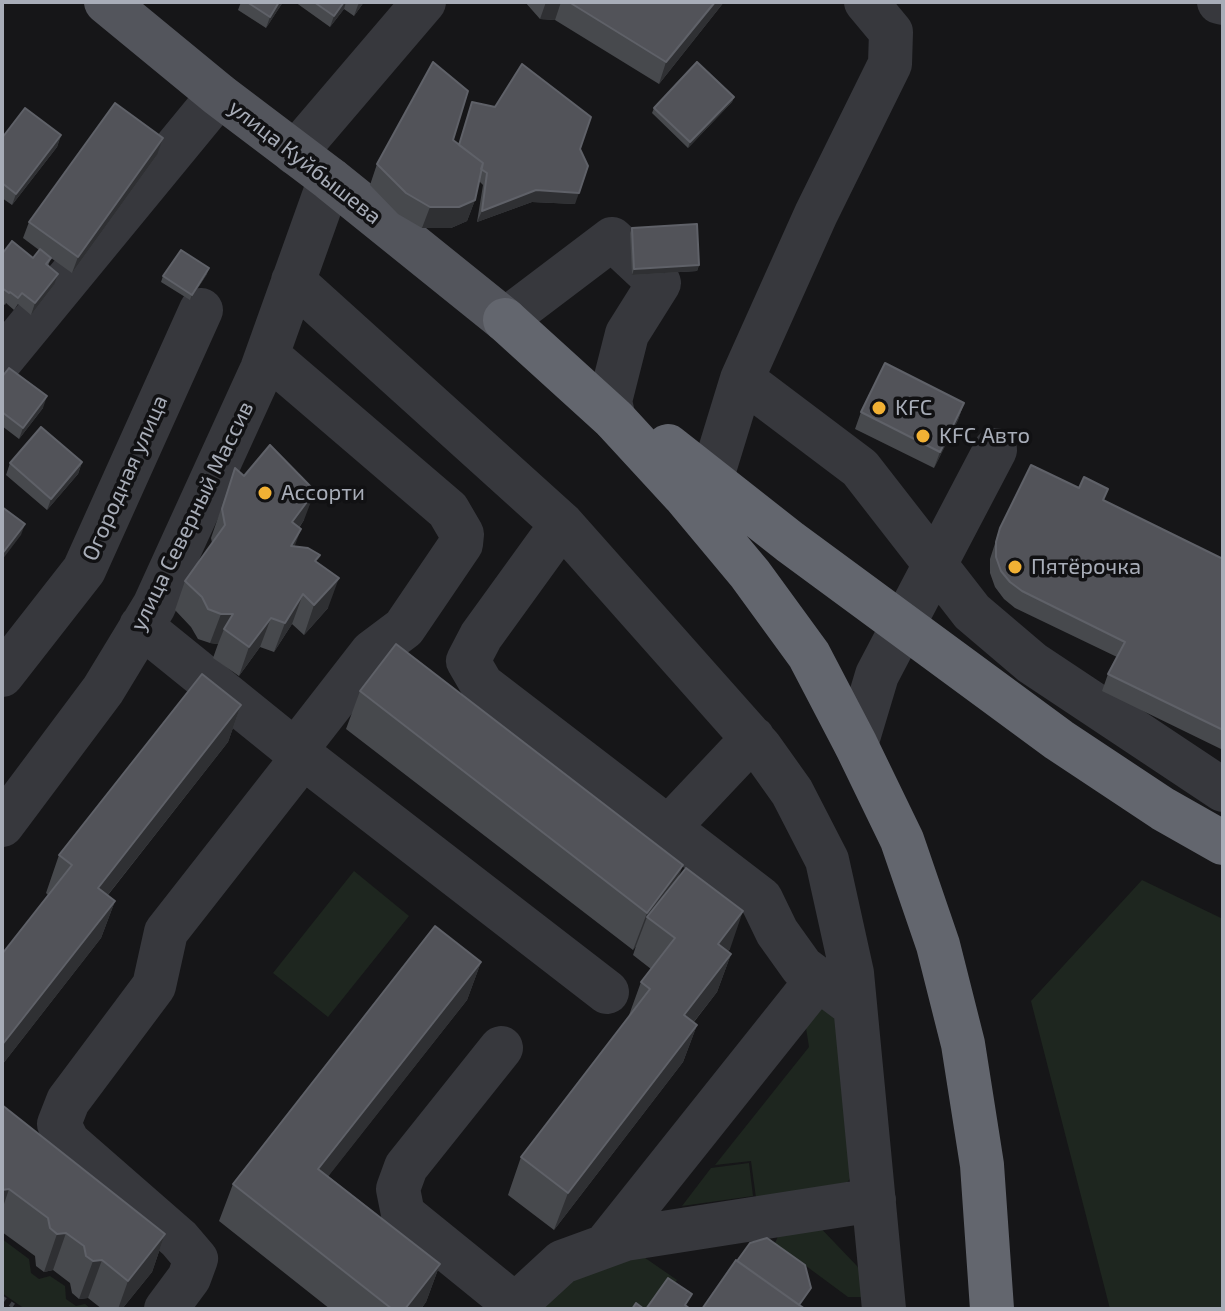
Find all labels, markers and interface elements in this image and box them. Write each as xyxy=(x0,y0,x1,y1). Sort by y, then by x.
street label: улица Куйбышева xyxy=(223,94,387,230)
street label: Огородная улица xyxy=(77,391,173,565)
place label: KFC xyxy=(895,395,932,421)
street label: улица Северный Массив xyxy=(125,397,259,635)
marker: KFC xyxy=(870,399,888,417)
place label: KFC Авто xyxy=(939,423,1030,449)
marker: KFC Авто xyxy=(914,427,932,445)
place label: Ассорти xyxy=(281,480,365,506)
marker: Ассорти xyxy=(256,484,274,502)
place label: Пятёрочка xyxy=(1031,554,1141,580)
marker: Пятёрочка xyxy=(1006,558,1024,576)

